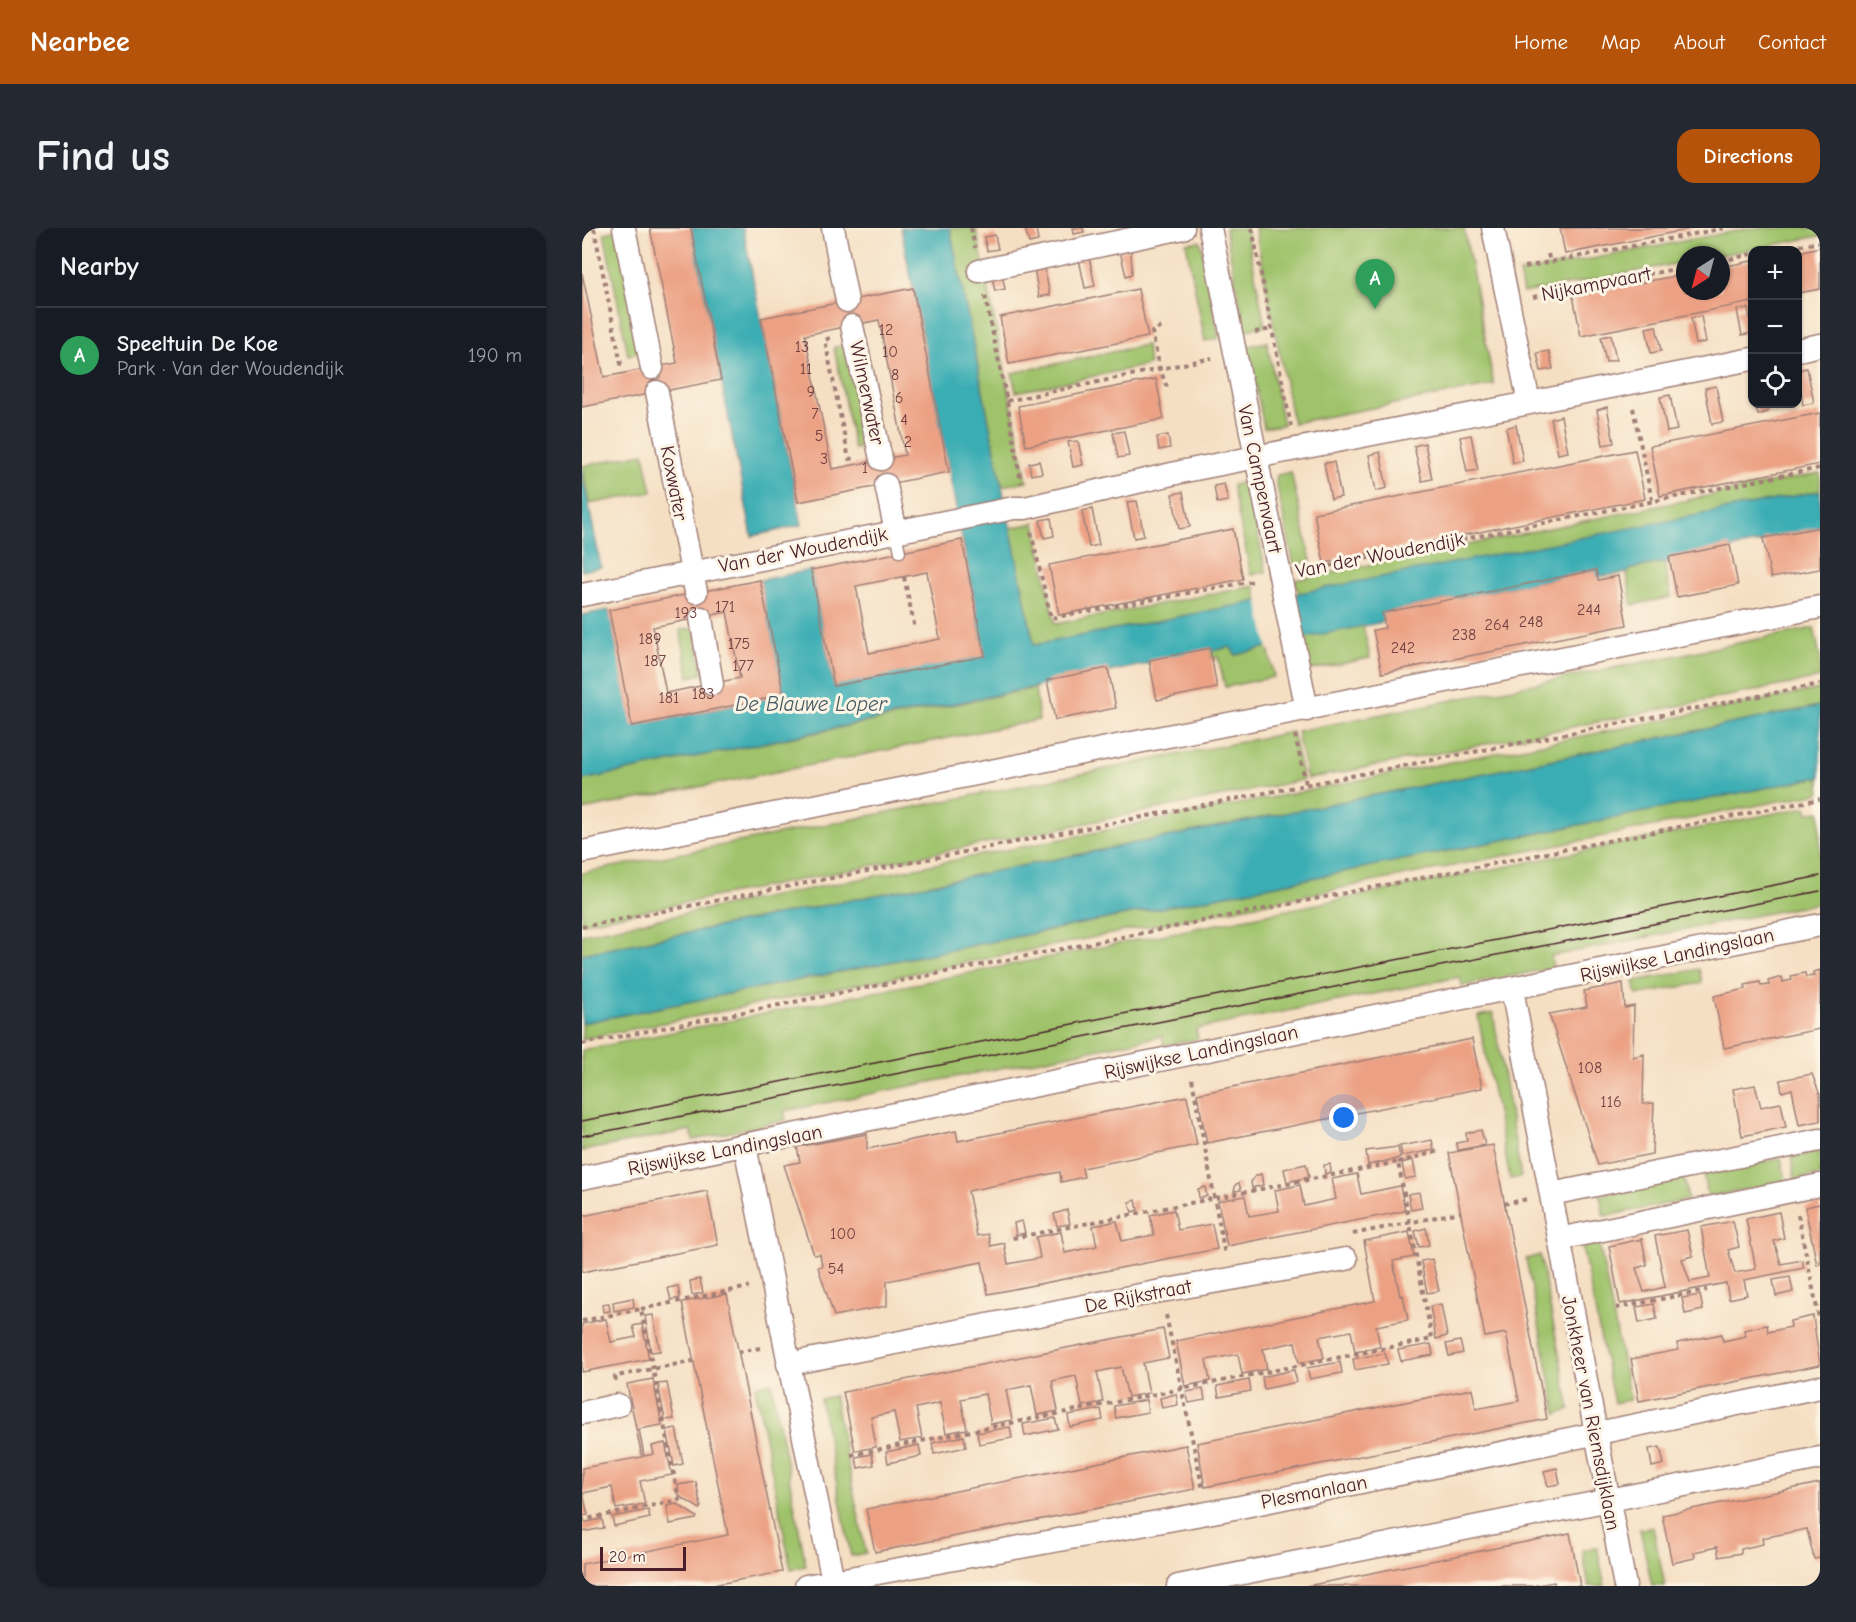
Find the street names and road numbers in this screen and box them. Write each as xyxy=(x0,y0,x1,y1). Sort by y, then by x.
street label: Nijkampvaart xyxy=(1539,262,1654,306)
street label: Wilmerwater xyxy=(845,339,889,447)
street label: Van Campenvaart xyxy=(1233,403,1287,556)
street label: Koxwater xyxy=(655,444,693,522)
street label: Van der Woudendijk xyxy=(717,522,890,578)
street label: Van der Woudendijk xyxy=(1294,527,1467,583)
street label: Rijswijkse Landingslaan xyxy=(1578,923,1776,987)
street label: Rijswijkse Landingslaan xyxy=(1102,1020,1300,1084)
street label: Rijswijkse Landingslaan xyxy=(626,1120,824,1180)
street label: De Rijkstraat xyxy=(1083,1274,1195,1318)
street label: Jonkheer van Riemsdijklaan xyxy=(1557,1294,1625,1532)
street label: Plesmanlaan xyxy=(1259,1470,1369,1514)

